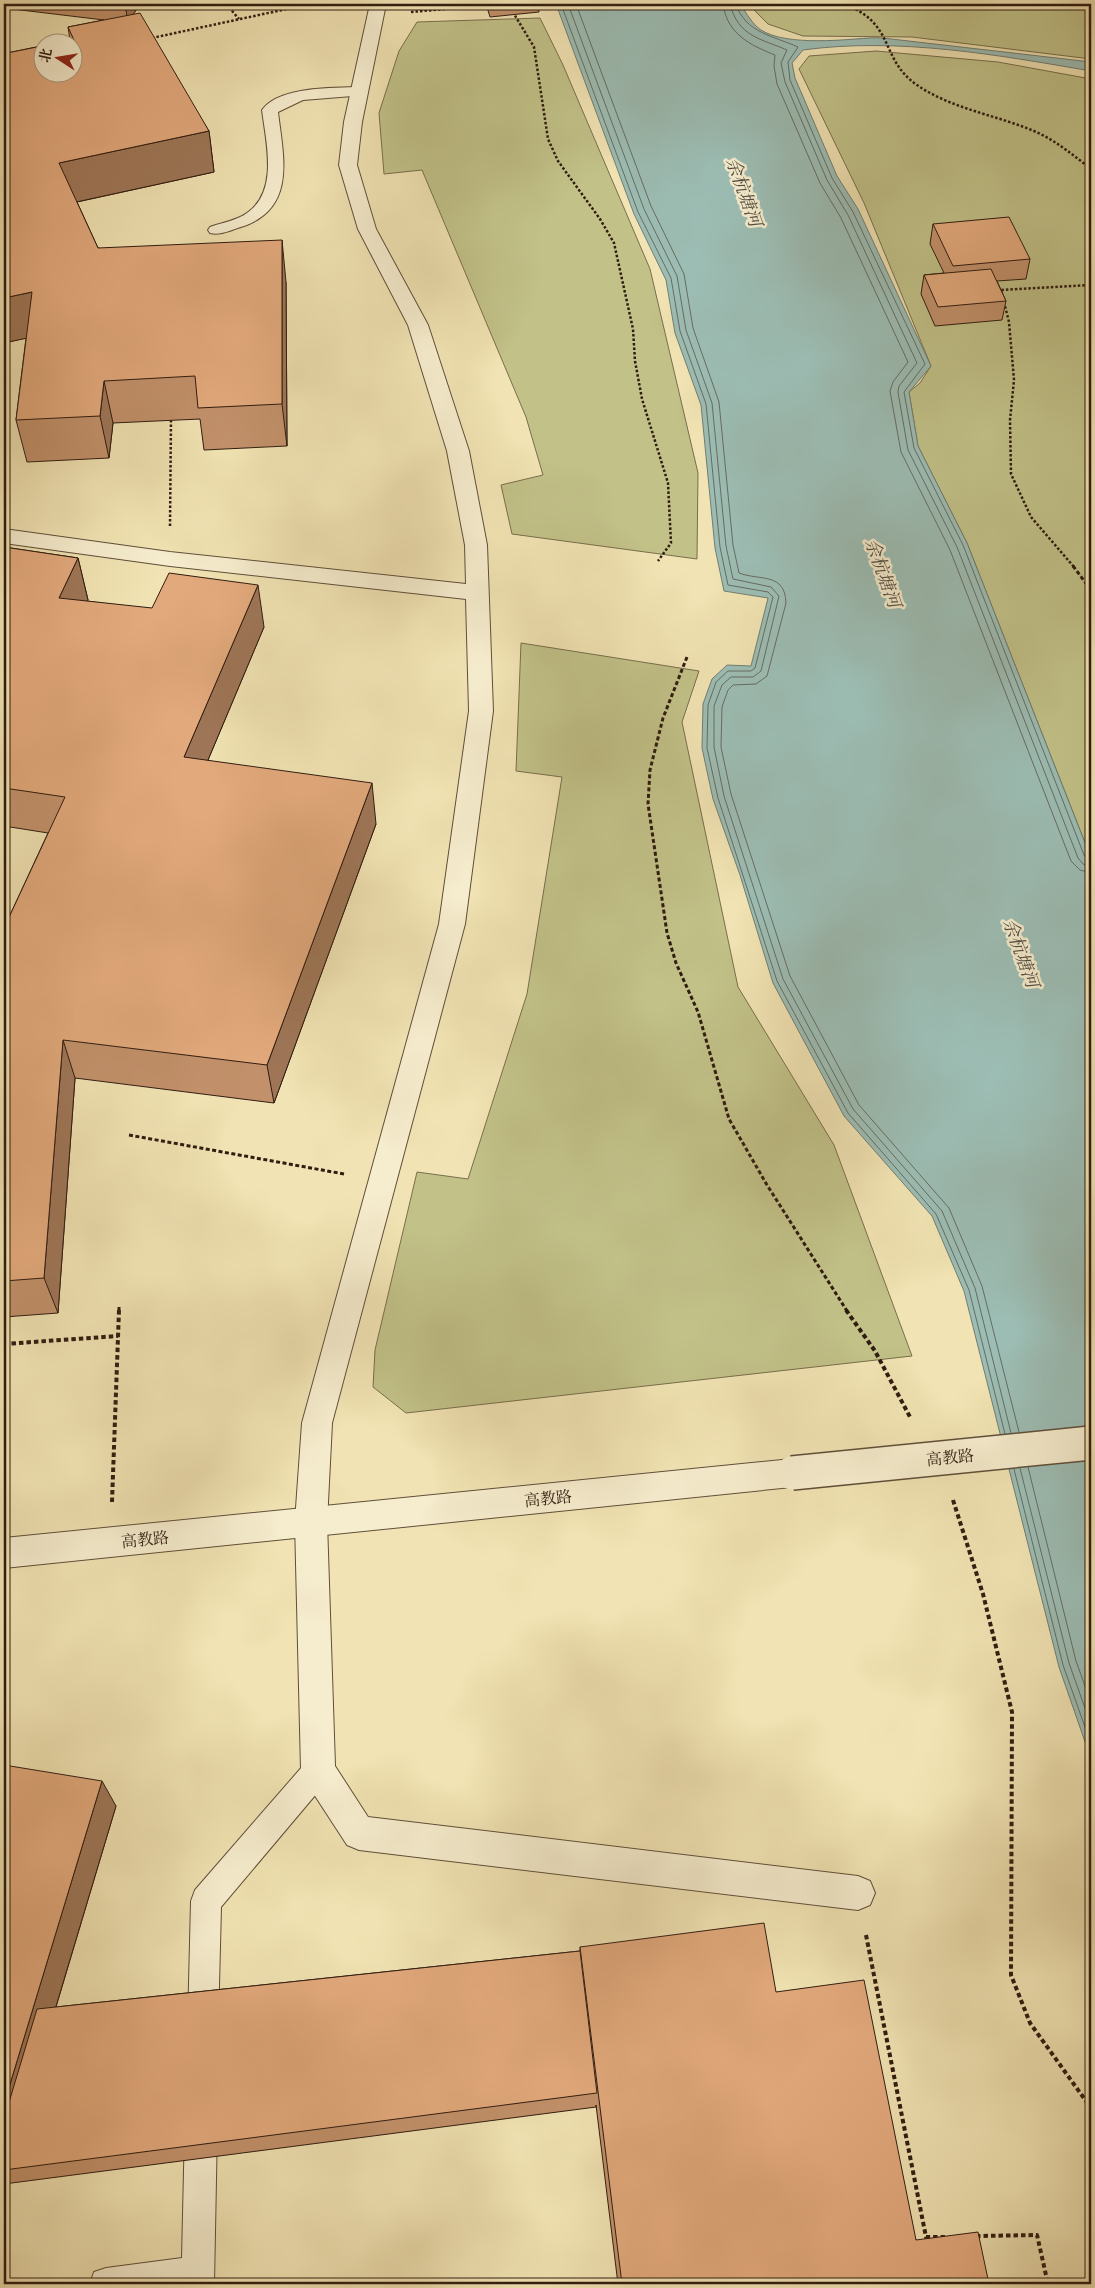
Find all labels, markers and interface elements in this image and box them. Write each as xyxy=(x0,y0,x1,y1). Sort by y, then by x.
north arrow xyxy=(32,32,82,82)
text: 北 xyxy=(35,47,57,64)
water label: 余杭塘河 xyxy=(719,154,769,233)
water label: 余杭塘河 xyxy=(858,535,908,614)
water label: 余杭塘河 xyxy=(996,915,1046,994)
street label: 高教路 xyxy=(925,1445,975,1471)
street label: 高教路 xyxy=(523,1486,573,1512)
street label: 高教路 xyxy=(120,1527,170,1553)

